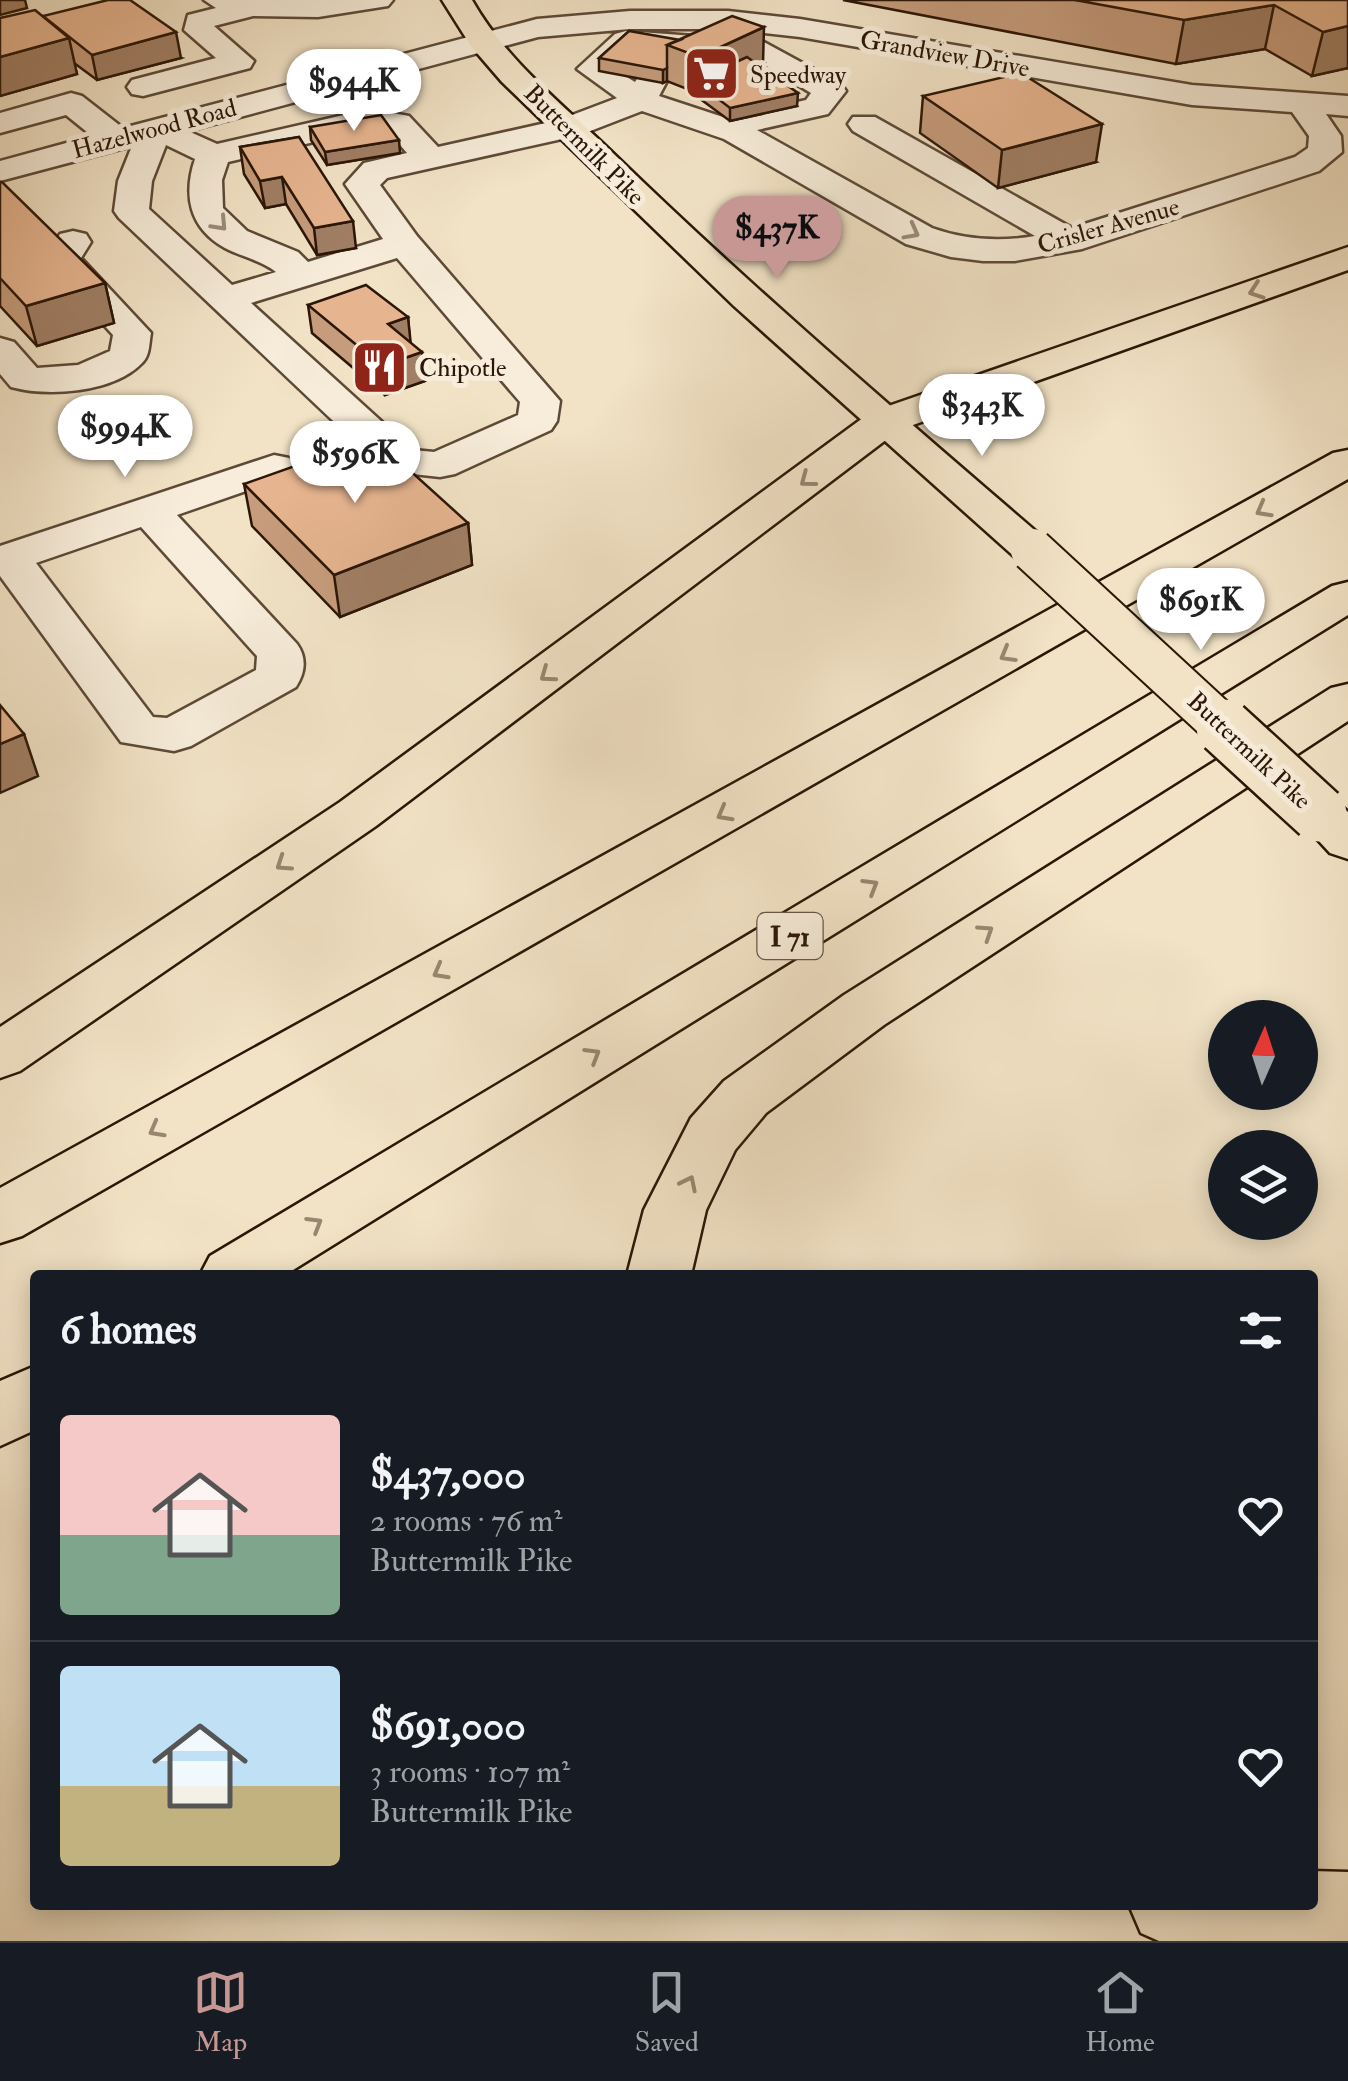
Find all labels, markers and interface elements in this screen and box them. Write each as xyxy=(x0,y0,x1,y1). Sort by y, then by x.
street label: Grandview Drive xyxy=(858,24,1032,85)
supermarket icon: Speedway xyxy=(681,44,741,104)
pin: $944K xyxy=(284,49,424,134)
place label: Speedway xyxy=(750,60,847,91)
text: $944K xyxy=(308,61,400,101)
street label: Buttermilk Pike xyxy=(517,78,651,212)
street label: Hazelwood Road xyxy=(69,93,240,166)
street label: Crisler Avenue xyxy=(1034,191,1183,261)
pin: $437K xyxy=(707,196,847,281)
text: $437K xyxy=(735,208,819,248)
one-way arrow xyxy=(208,212,226,231)
one-way arrow xyxy=(902,220,920,239)
one-way arrow xyxy=(1249,279,1266,300)
restaurant icon: Chipotle xyxy=(350,337,410,397)
place label: Chipotle xyxy=(419,353,507,384)
pin: $343K xyxy=(912,374,1052,459)
text: $343K xyxy=(941,386,1023,426)
pin: $994K xyxy=(55,395,195,480)
text: $994K xyxy=(80,407,170,447)
pin: $596K xyxy=(285,421,425,506)
text: $596K xyxy=(311,433,399,473)
one-way arrow xyxy=(800,469,818,486)
one-way arrow xyxy=(1256,498,1274,517)
pin: $691K xyxy=(1131,568,1271,653)
text: $691K xyxy=(1159,580,1243,620)
one-way arrow xyxy=(1000,643,1018,662)
one-way arrow xyxy=(540,663,558,681)
street label: Buttermilk Pike xyxy=(1181,686,1317,816)
one-way arrow xyxy=(717,801,735,821)
one-way arrow xyxy=(275,852,293,871)
one-way arrow xyxy=(860,880,878,899)
road number: I 71 xyxy=(758,913,822,959)
one-way arrow xyxy=(975,926,993,945)
one-way arrow xyxy=(433,960,451,979)
north arrow xyxy=(1208,1000,1318,1110)
map controls xyxy=(1208,1000,1318,1240)
one-way arrow xyxy=(582,1048,600,1067)
one-way arrow xyxy=(149,1118,167,1138)
button: layers xyxy=(1208,1130,1318,1240)
one-way arrow xyxy=(677,1175,696,1193)
one-way arrow xyxy=(304,1217,322,1236)
icon: filters xyxy=(1233,1303,1288,1358)
text: 6 homes xyxy=(60,1304,197,1356)
text: $437,000 xyxy=(370,1449,526,1501)
icon: home xyxy=(140,1455,260,1575)
icon: heart xyxy=(1233,1488,1288,1543)
text: 2 rooms · 76 m² xyxy=(370,1501,563,1541)
text: Buttermilk Pike xyxy=(370,1541,572,1581)
text: $691,000 xyxy=(370,1700,526,1752)
icon: home xyxy=(140,1706,260,1826)
icon: heart xyxy=(1233,1739,1288,1794)
text: 3 rooms · 107 m² xyxy=(370,1752,570,1792)
text: Buttermilk Pike xyxy=(370,1792,572,1832)
tab: Map xyxy=(193,1965,248,2060)
tab: Saved xyxy=(635,1965,699,2060)
tab: Home xyxy=(1085,1965,1155,2060)

